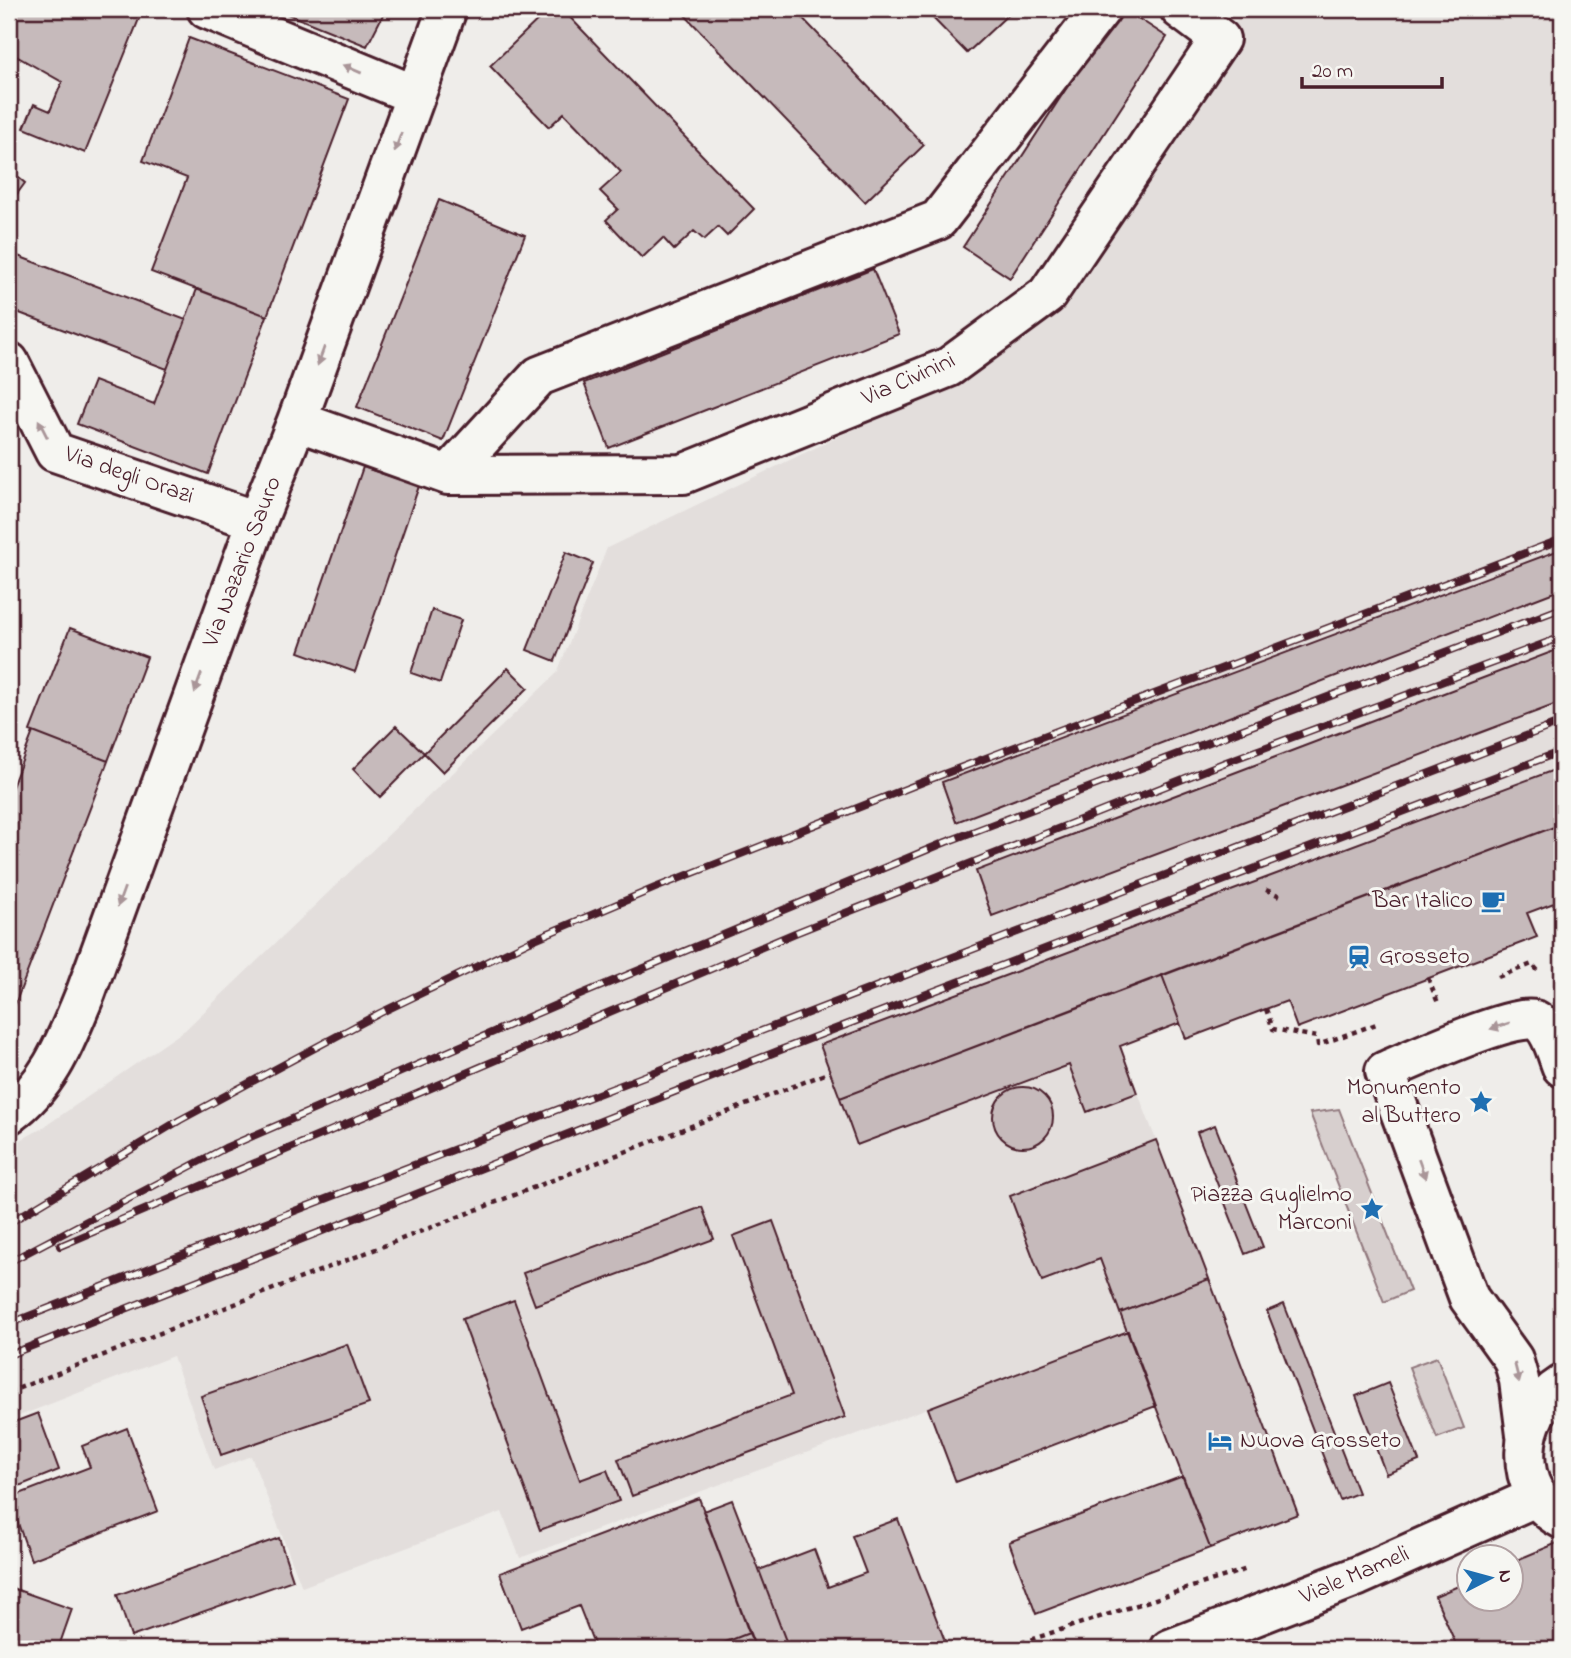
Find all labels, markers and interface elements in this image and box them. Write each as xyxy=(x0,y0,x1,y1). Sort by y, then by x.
scale bar xyxy=(1302,46,1442,90)
text: 20 m xyxy=(1312,57,1353,87)
one-way arrow xyxy=(342,63,363,74)
one-way arrow xyxy=(393,131,404,152)
street label: Via Civinini xyxy=(856,344,961,417)
one-way arrow xyxy=(315,345,326,366)
one-way arrow xyxy=(37,419,49,439)
street label: Via degli Orazi xyxy=(59,437,198,514)
street label: Via Nazario Sauro xyxy=(194,472,292,653)
one-way arrow xyxy=(192,673,203,694)
place label: Bar Italico xyxy=(1371,884,1473,919)
one-way arrow xyxy=(115,887,126,908)
cafe icon: Bar Italico xyxy=(1479,887,1507,915)
place label: Grosseto xyxy=(1379,940,1470,975)
station icon: Grosseto xyxy=(1345,943,1373,971)
one-way arrow xyxy=(1489,1021,1510,1031)
place label: Monumento al Buttero xyxy=(1347,1071,1461,1134)
place icon: Monumento al Buttero xyxy=(1467,1088,1495,1116)
one-way arrow xyxy=(1416,1158,1427,1179)
place label: Piazza Guglielmo Marconi xyxy=(1190,1178,1352,1241)
place icon: Piazza Guglielmo Marconi xyxy=(1358,1195,1386,1223)
one-way arrow xyxy=(1512,1362,1523,1384)
place label: Nuova Grosseto xyxy=(1240,1424,1401,1459)
hotel icon: Nuova Grosseto xyxy=(1206,1427,1234,1455)
street label: Viale Mameli xyxy=(1294,1537,1415,1615)
north arrow xyxy=(1456,1542,1526,1612)
text: N xyxy=(1490,1569,1519,1584)

